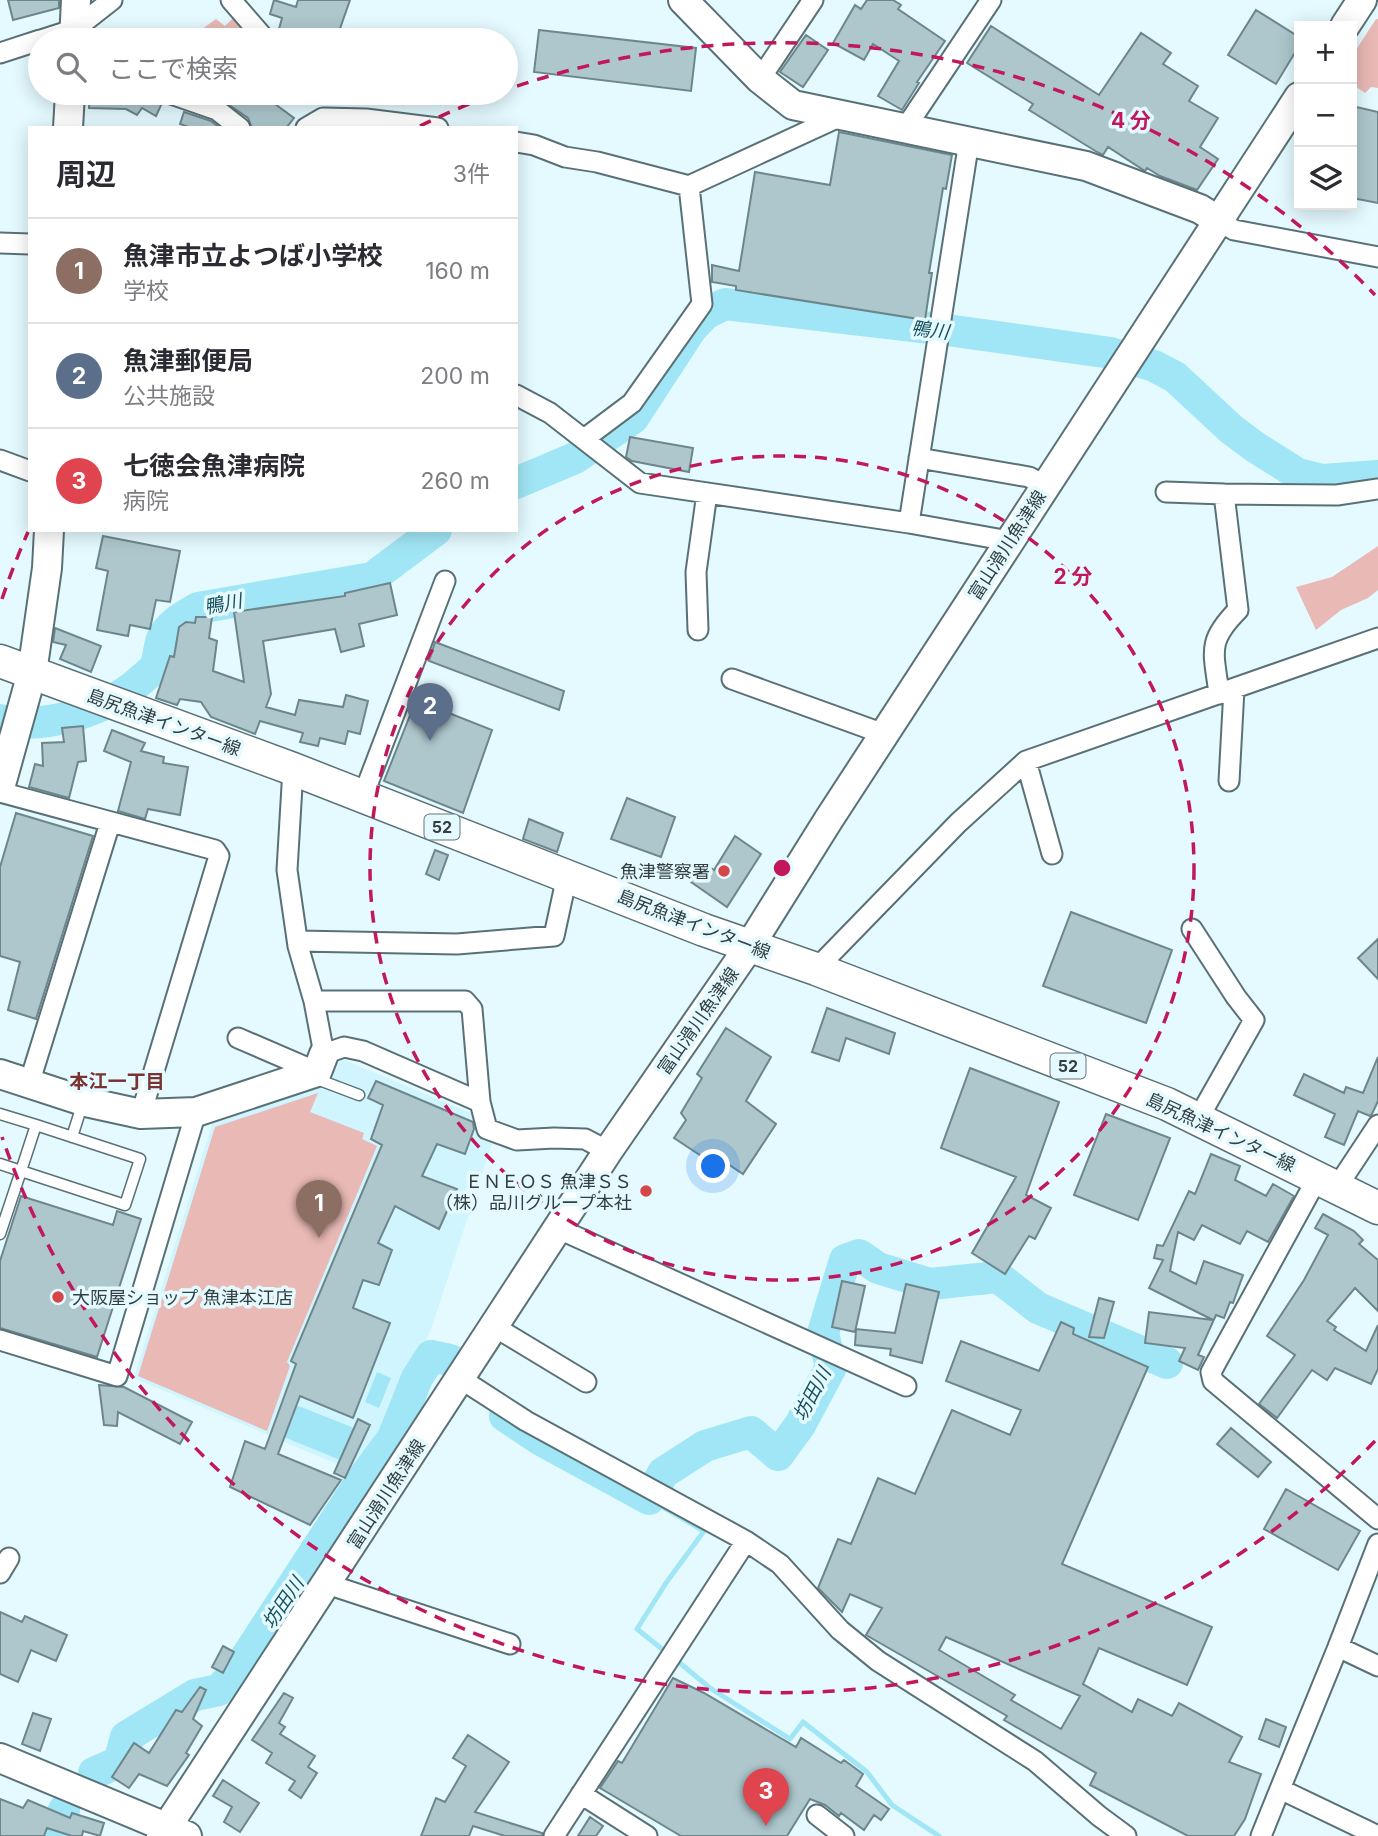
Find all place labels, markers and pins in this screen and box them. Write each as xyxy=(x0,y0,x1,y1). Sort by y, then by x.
pin: 2 xyxy=(407,683,453,741)
centre of rings xyxy=(770,856,794,880)
place label: 魚津警察署 xyxy=(620,861,710,882)
marker: 魚津警察署 xyxy=(716,863,732,879)
place label: ＥＮＥＯＳ 魚津ＳＳ （株）品川グループ本社 xyxy=(435,1171,632,1213)
pin: 1 xyxy=(296,1180,342,1238)
marker: ＥＮＥＯＳ 魚津ＳＳ （株）品川グループ本社 xyxy=(638,1183,654,1199)
place label: 大阪屋ショップ 魚津本江店 xyxy=(72,1287,293,1308)
marker: 大阪屋ショップ 魚津本江店 xyxy=(50,1289,66,1305)
pin: 3 xyxy=(743,1768,789,1826)

